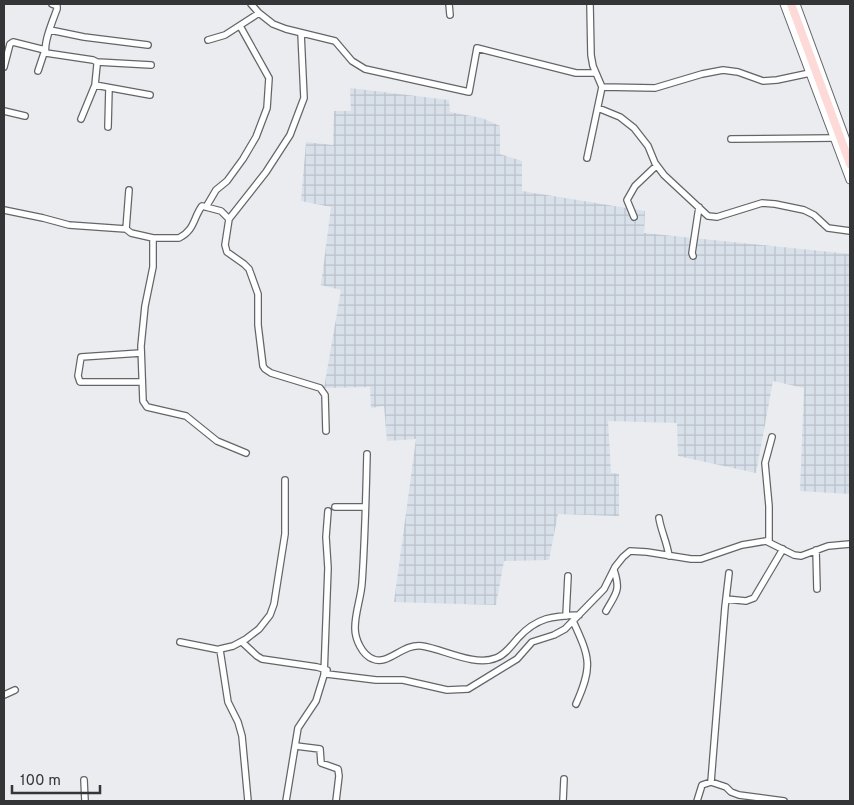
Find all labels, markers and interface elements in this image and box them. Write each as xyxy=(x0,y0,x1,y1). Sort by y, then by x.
scale bar xyxy=(12,762,100,794)
text: 100 m xyxy=(20,772,61,791)

